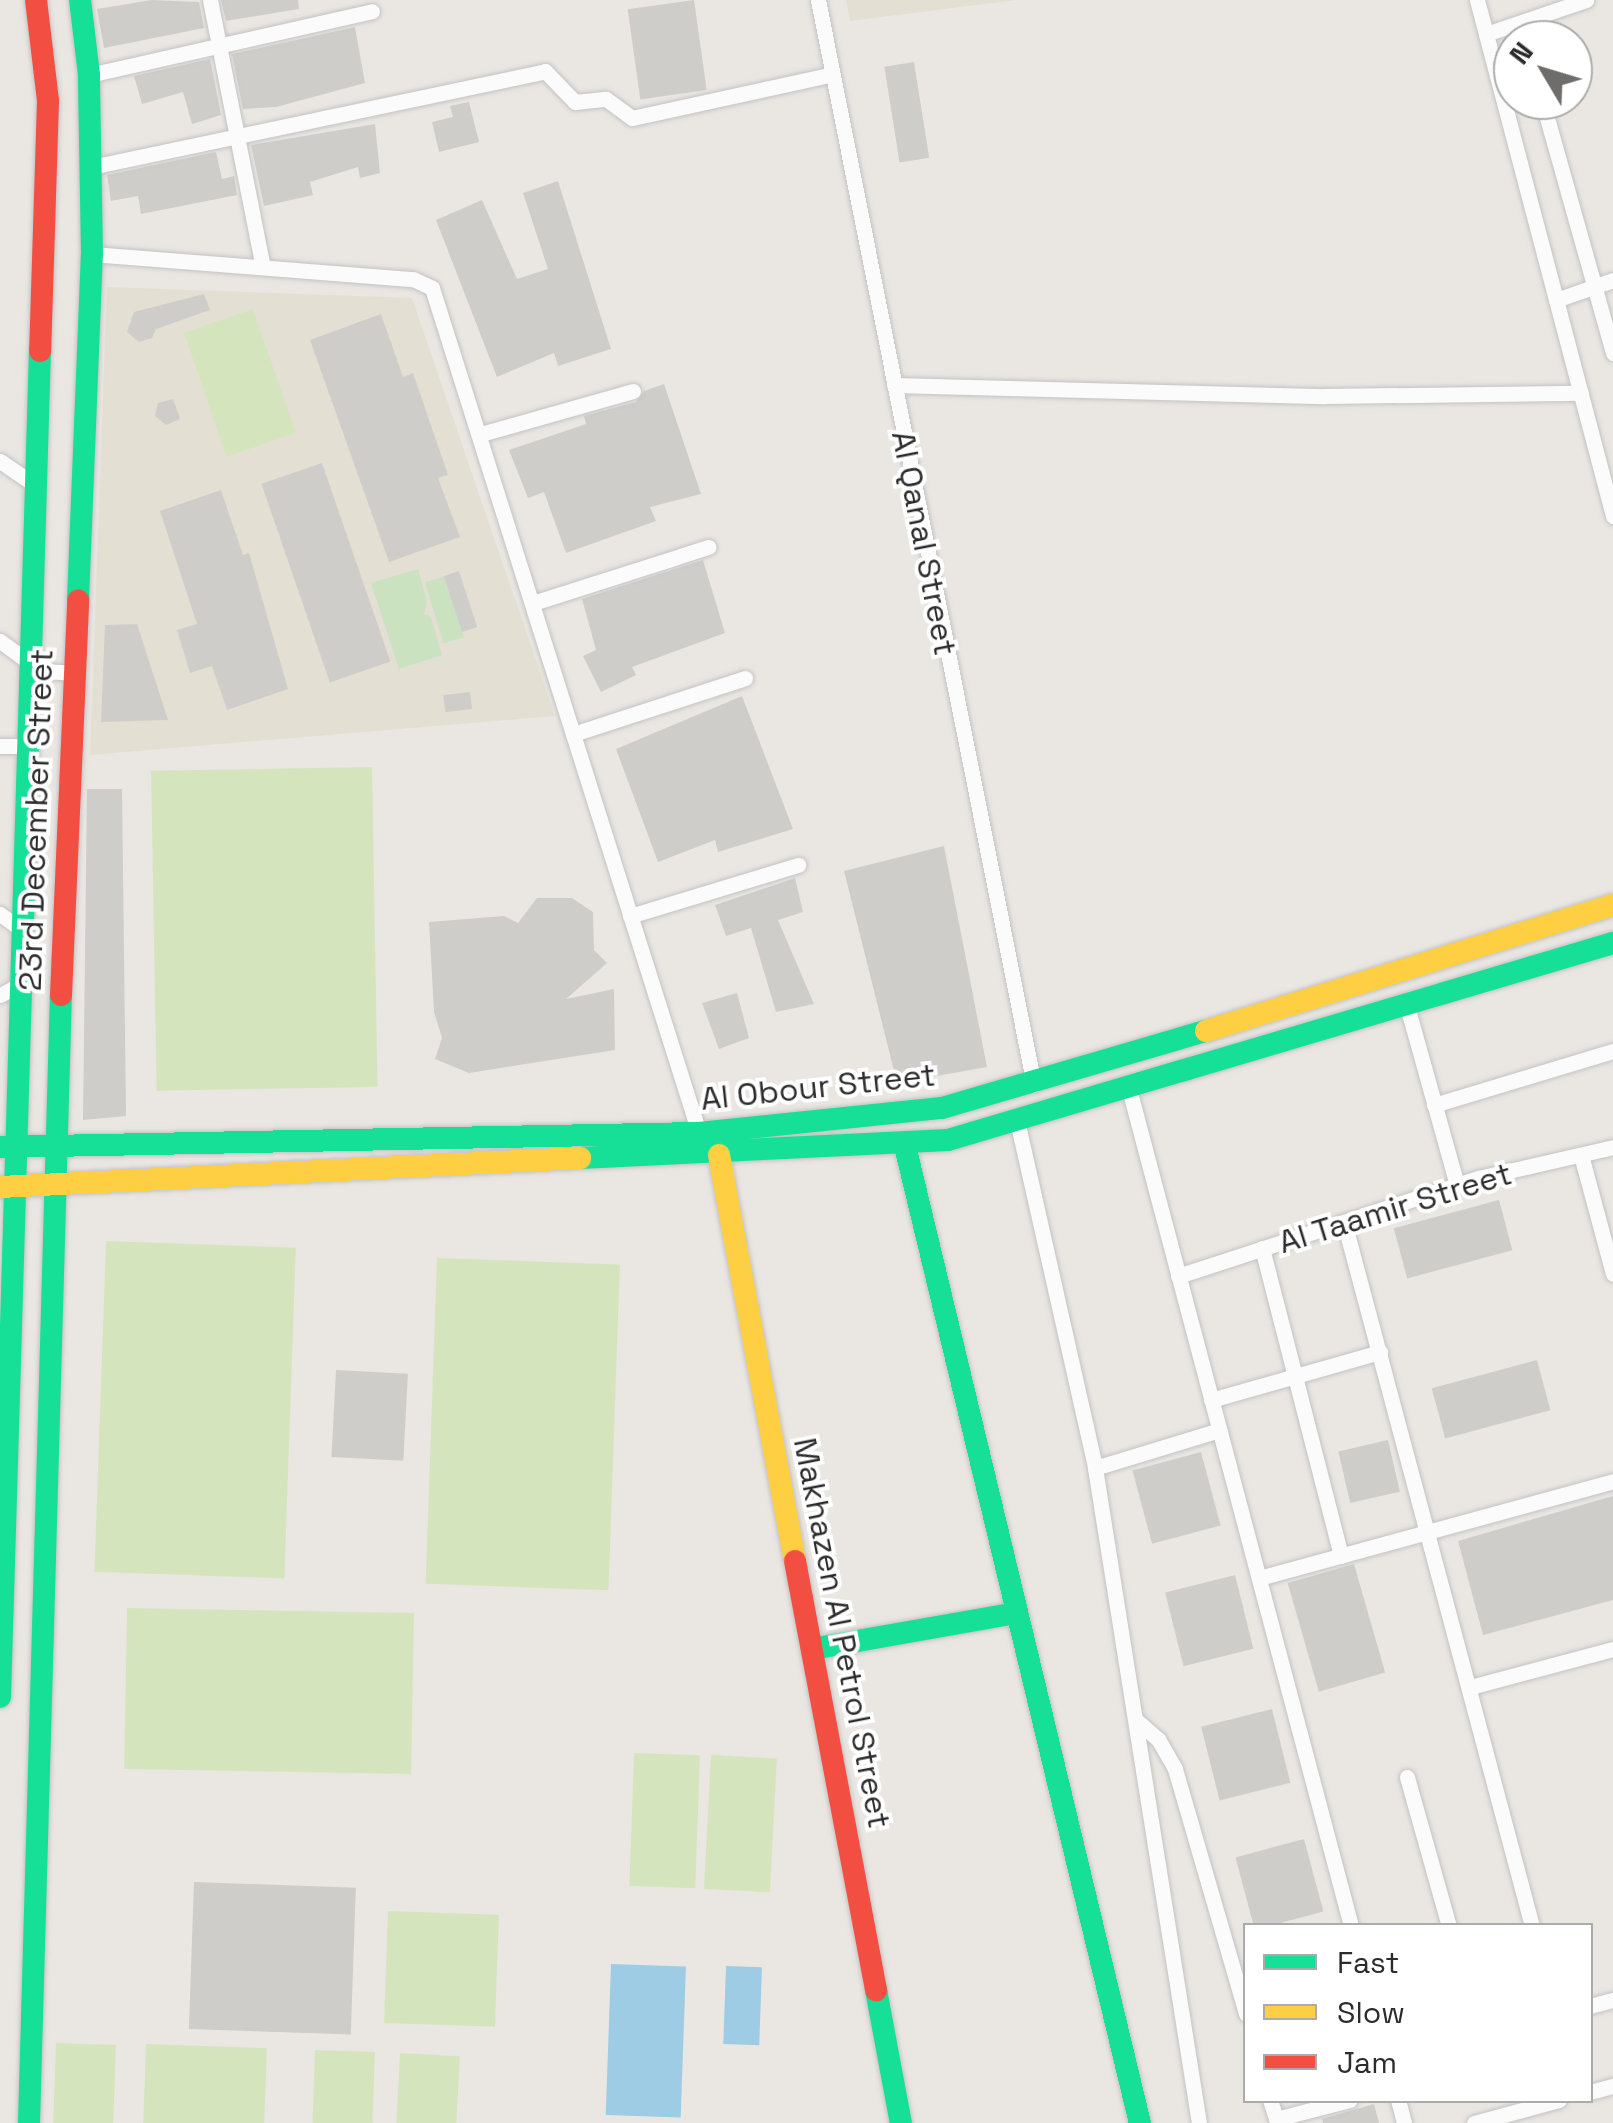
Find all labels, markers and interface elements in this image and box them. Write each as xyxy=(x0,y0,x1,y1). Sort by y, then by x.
north arrow xyxy=(1493,20,1593,120)
text: N xyxy=(1501,34,1541,71)
street label: Al Qanal Street xyxy=(883,427,965,659)
street label: 23rd December Street xyxy=(11,648,61,992)
street label: Al Obour Street xyxy=(699,1056,937,1118)
street label: Al Taamir Street xyxy=(1273,1154,1517,1262)
street label: Makhazen Al Petrol Street xyxy=(785,1434,899,1832)
legend xyxy=(1243,1923,1593,2103)
text: Fast xyxy=(1337,1943,1399,1982)
text: Slow xyxy=(1337,1993,1405,2032)
text: Jam xyxy=(1337,2043,1397,2082)

